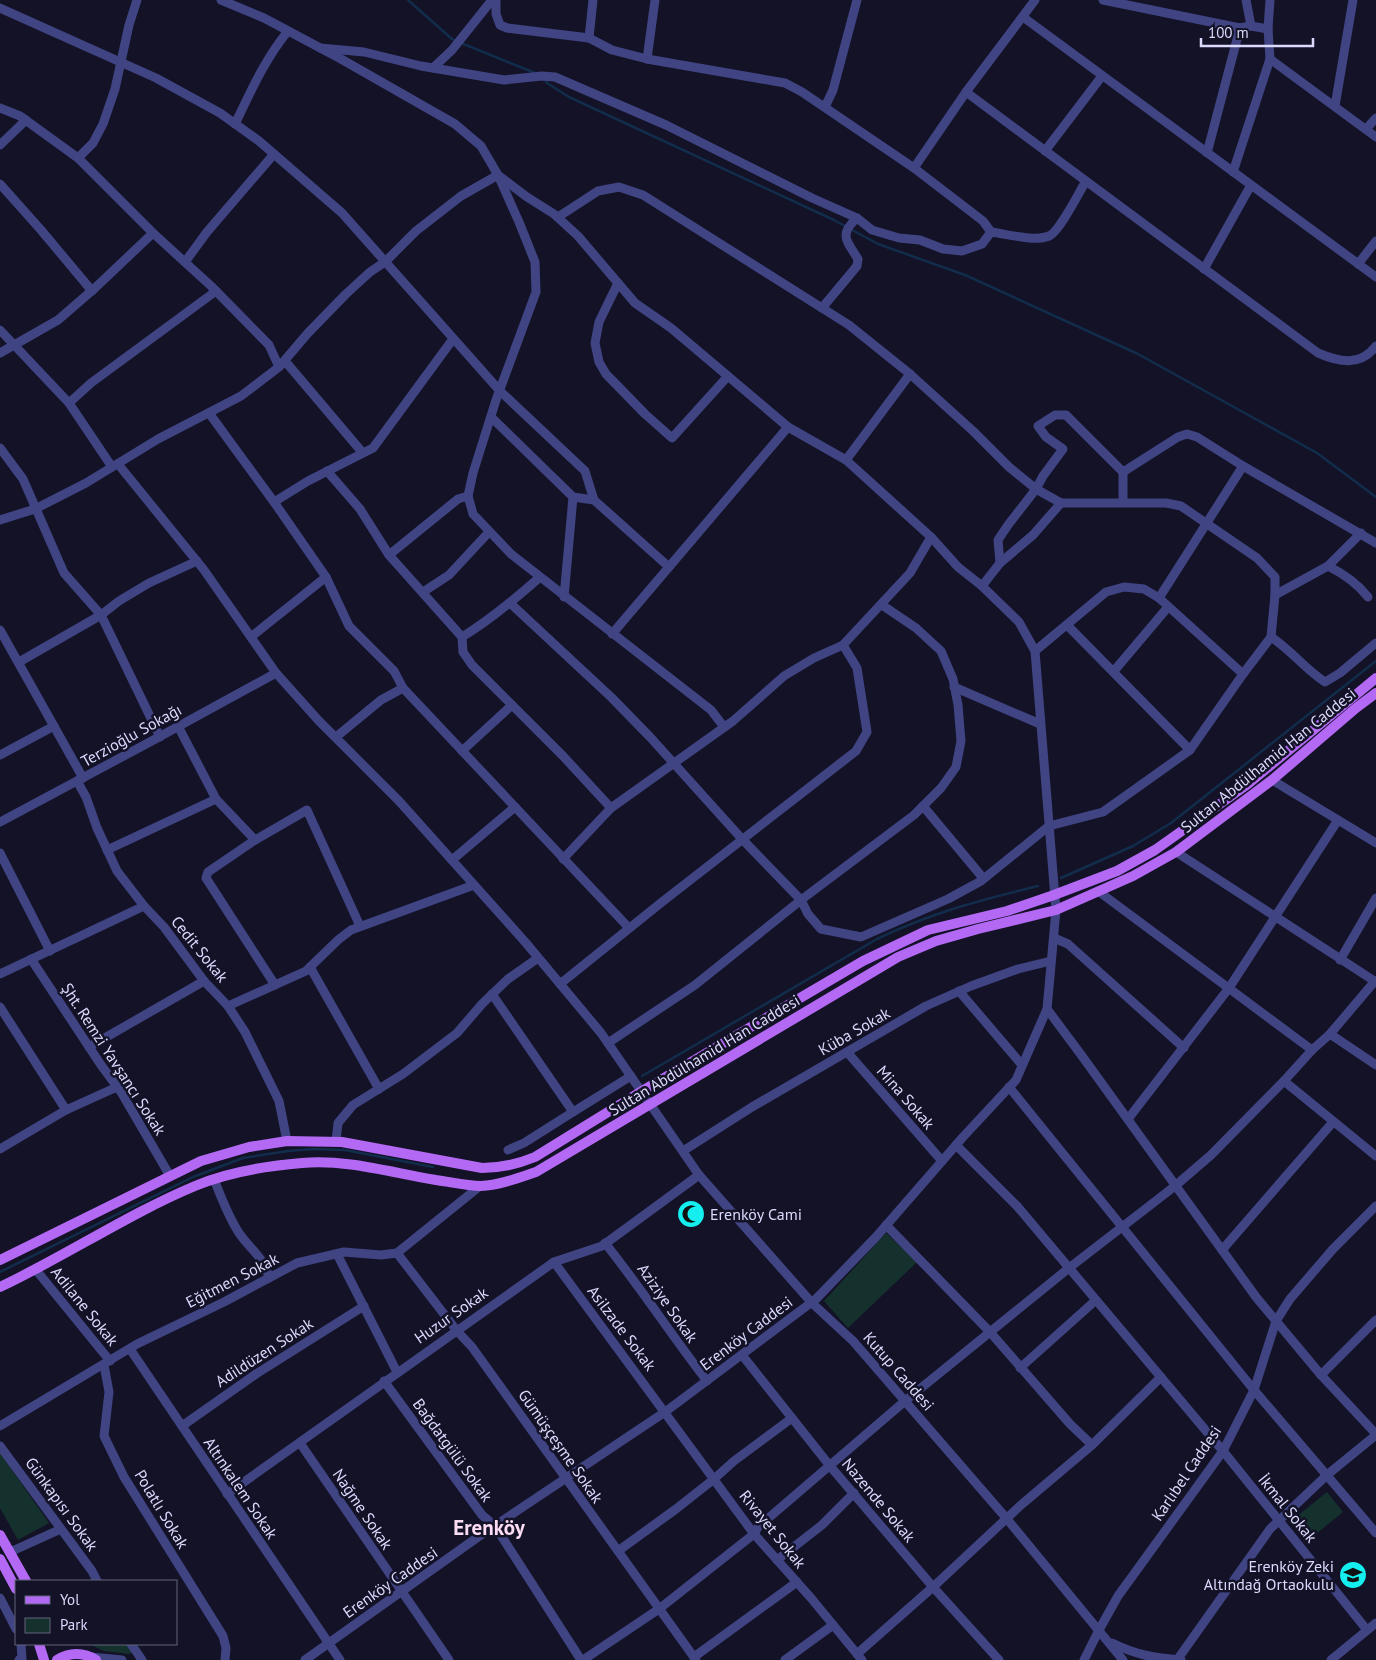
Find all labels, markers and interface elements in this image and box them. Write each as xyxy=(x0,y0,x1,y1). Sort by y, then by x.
scale bar xyxy=(1201,15,1314,47)
text: 100 m xyxy=(1208,23,1249,42)
street label: Sultan Abdülhamid Han Caddesi xyxy=(1176,683,1360,837)
street label: Terzioğlu Sokağı xyxy=(77,699,185,771)
street label: Cedit Sokak xyxy=(167,912,233,986)
street label: Şht. Remzi Yavşancı Sokak xyxy=(57,979,171,1139)
street label: Sultan Abdülhamid Han Caddesi xyxy=(605,990,803,1120)
street label: Küba Sokak xyxy=(815,1002,894,1060)
street label: Mina Sokak xyxy=(873,1061,939,1133)
mosque icon: Erenköy Cami xyxy=(676,1199,706,1229)
place label: Erenköy Cami xyxy=(710,1204,802,1224)
street label: Eğitmen Sokak xyxy=(182,1248,282,1312)
street label: Aziziye Sokak xyxy=(633,1260,703,1347)
street label: Adilane Sokak xyxy=(47,1262,123,1350)
street label: Asilzade Sokak xyxy=(583,1281,661,1375)
street label: Huzur Sokak xyxy=(410,1282,492,1348)
street label: Erenköy Caddesi xyxy=(696,1292,796,1374)
street label: Adildüzen Sokak xyxy=(211,1313,317,1391)
street label: Kutup Caddesi xyxy=(859,1327,939,1415)
street label: Gümüşçeşme Sokak xyxy=(514,1385,608,1507)
street label: Bağdatgülü Sokak xyxy=(409,1394,497,1506)
street label: Karlıbel Caddesi xyxy=(1147,1422,1225,1524)
street label: Altınkalem Sokak xyxy=(200,1433,283,1543)
street label: Günkapısı Sokak xyxy=(21,1453,103,1555)
street label: Nazende Sokak xyxy=(838,1454,920,1546)
street label: Nağme Sokak xyxy=(329,1465,397,1553)
street label: Polatlı Sokak xyxy=(131,1466,194,1552)
street label: İkmal Sokak xyxy=(1254,1470,1322,1547)
street label: Rivayet Sokak xyxy=(735,1486,811,1572)
district label: Erenköy xyxy=(453,1514,526,1541)
street label: Erenköy Caddesi xyxy=(339,1542,441,1622)
place label: Erenköy Zeki Altındağ Ortaokulu xyxy=(1204,1556,1334,1594)
school or university icon: Erenköy Zeki Altındağ Ortaokulu xyxy=(1338,1560,1368,1590)
legend xyxy=(15,1580,178,1645)
text: Yol xyxy=(60,1590,80,1609)
text: Park xyxy=(60,1615,88,1634)

